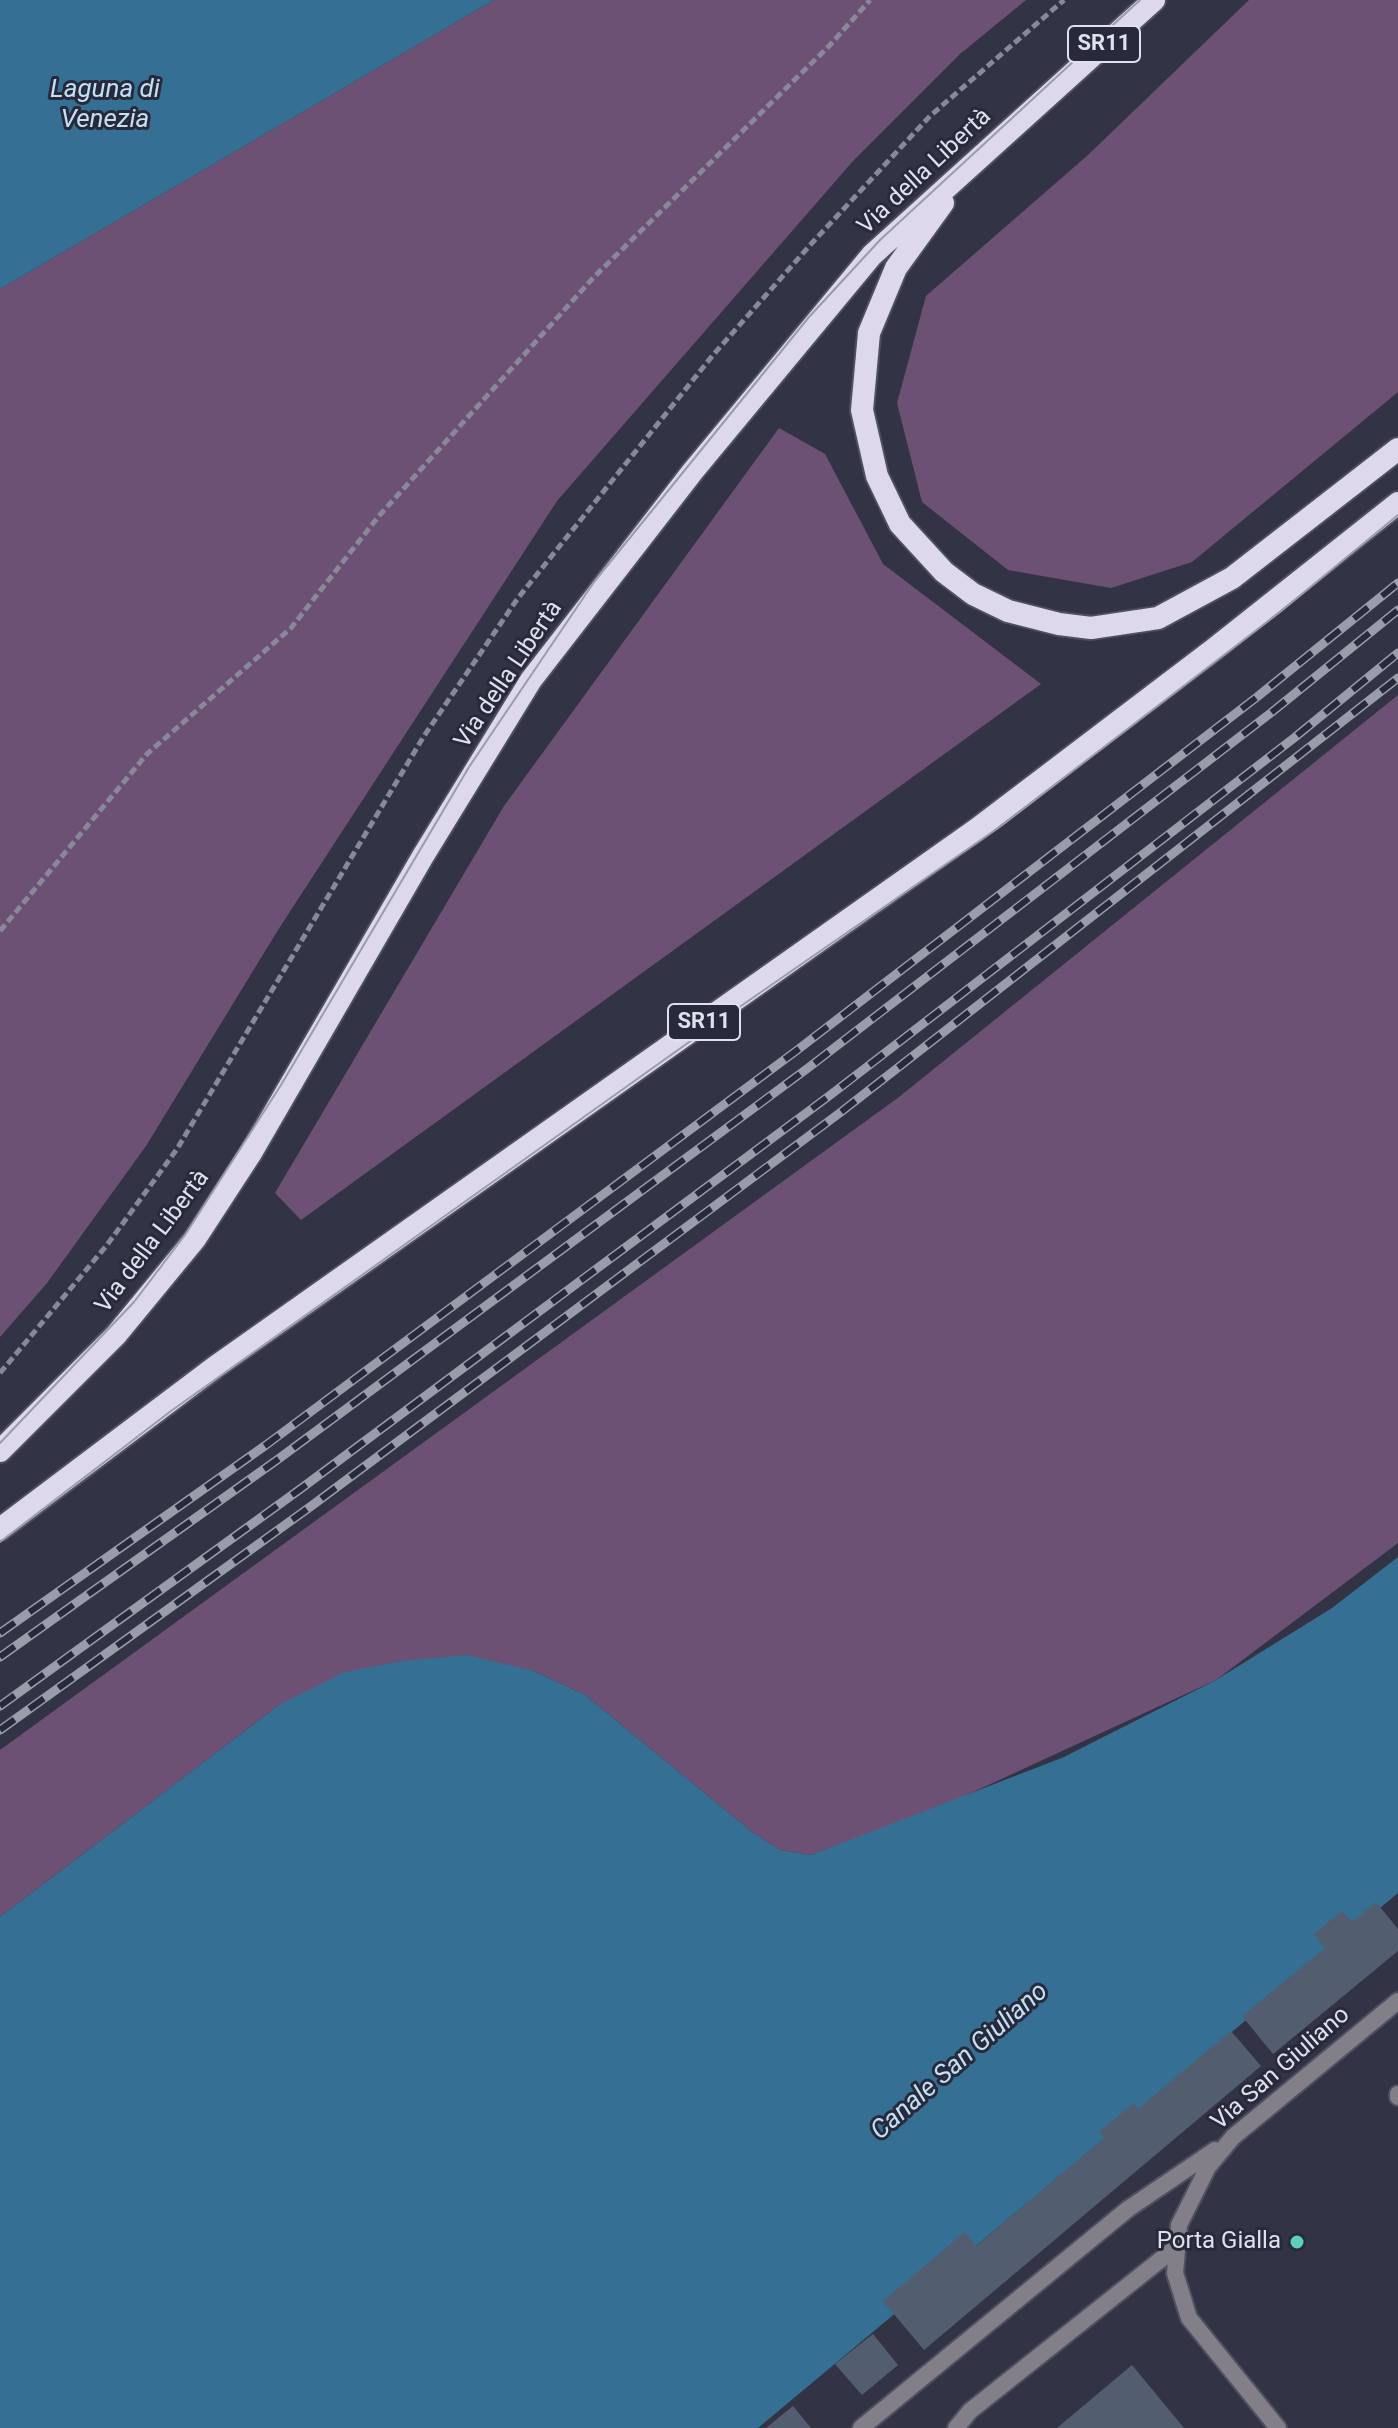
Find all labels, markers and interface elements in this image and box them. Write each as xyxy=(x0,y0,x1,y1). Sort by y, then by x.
road number: SR11 xyxy=(1068,26,1140,62)
water label: Laguna di Venezia xyxy=(50,74,160,136)
street label: Via della Libertà xyxy=(852,103,998,241)
street label: Via della Libertà xyxy=(449,596,569,754)
road number: SR11 xyxy=(668,1004,740,1040)
street label: Via della Libertà xyxy=(90,1165,216,1319)
water label: Canale San Giuliano xyxy=(865,1977,1055,2147)
street label: Via San Giuliano xyxy=(1206,2001,1356,2137)
place label: Porta Gialla xyxy=(1157,2228,1281,2256)
marker: Porta Gialla xyxy=(1288,2233,1306,2251)

